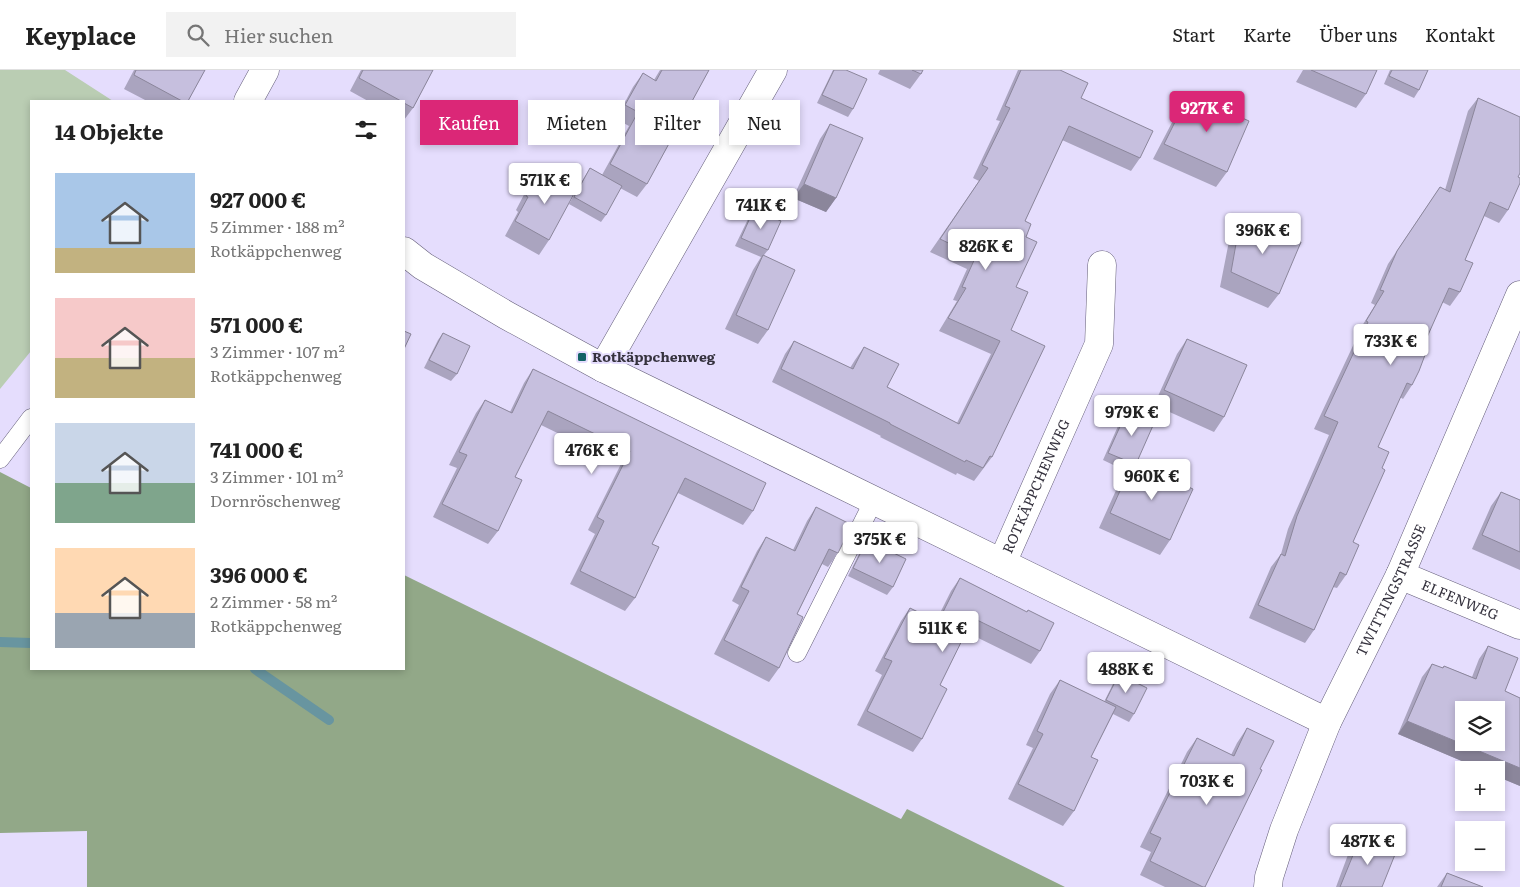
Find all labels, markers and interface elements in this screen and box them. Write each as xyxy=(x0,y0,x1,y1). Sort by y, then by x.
search box xyxy=(166,12,516,57)
text: Keyplace xyxy=(25,17,136,52)
icon: search xyxy=(184,21,212,49)
text: Hier suchen xyxy=(224,21,333,49)
text: Start xyxy=(1172,21,1215,48)
text: Karte xyxy=(1243,21,1291,48)
text: Über uns xyxy=(1319,21,1397,48)
text: Kontakt xyxy=(1425,21,1495,48)
pin: 927K € xyxy=(1166,90,1248,133)
text: 927K € xyxy=(1181,95,1233,119)
chip: Kaufen xyxy=(420,100,518,145)
chip: Mieten xyxy=(528,100,625,145)
chip: Filter xyxy=(635,100,719,145)
chip: Neu xyxy=(729,100,800,145)
text: 14 Objekte xyxy=(55,115,163,146)
icon: filters xyxy=(352,116,380,144)
pin: 571K € xyxy=(504,162,586,205)
text: 571K € xyxy=(520,167,570,191)
text: 927 000 € xyxy=(210,183,306,214)
pin: 741K € xyxy=(720,188,802,230)
text: 741K € xyxy=(736,192,786,216)
icon: home xyxy=(95,193,155,253)
pin: 396K € xyxy=(1222,212,1304,255)
text: 5 Zimmer · 188 m² xyxy=(210,214,345,238)
text: 396K € xyxy=(1236,217,1290,241)
pin: 826K € xyxy=(945,228,1027,271)
text: 826K € xyxy=(959,233,1013,257)
text: Rotkäppchenweg xyxy=(210,238,342,262)
text: 571 000 € xyxy=(210,308,303,339)
icon: home xyxy=(95,318,155,378)
pin: 733K € xyxy=(1350,324,1432,366)
text: 733K € xyxy=(1364,328,1418,352)
text: 3 Zimmer · 107 m² xyxy=(210,339,345,363)
place label: Rotkäppchenweg xyxy=(592,346,716,366)
marker: Rotkäppchenweg xyxy=(576,351,588,363)
text: Rotkäppchenweg xyxy=(210,363,342,387)
pin: 979K € xyxy=(1091,394,1173,437)
text: 979K € xyxy=(1105,399,1159,423)
street label: ROTKÄPPCHENWEG xyxy=(997,415,1074,556)
pin: 476K € xyxy=(551,432,633,475)
text: 741 000 € xyxy=(210,433,303,464)
text: 476K € xyxy=(565,437,619,461)
icon: home xyxy=(95,443,155,503)
pin: 960K € xyxy=(1111,458,1193,501)
text: 960K € xyxy=(1124,463,1180,487)
text: 3 Zimmer · 101 m² xyxy=(210,464,343,488)
text: Dornröschenweg xyxy=(210,488,341,512)
street label: TWITTINGSTRASSE xyxy=(1350,521,1430,660)
pin: 375K € xyxy=(839,522,921,564)
text: 375K € xyxy=(854,526,906,550)
text: 396 000 € xyxy=(210,558,308,589)
icon: home xyxy=(95,568,155,628)
street label: ELFENWEG xyxy=(1419,574,1502,624)
text: 2 Zimmer · 58 m² xyxy=(210,589,337,613)
pin: 511K € xyxy=(902,610,984,653)
text: Rotkäppchenweg xyxy=(210,613,342,637)
text: 511K € xyxy=(919,615,967,639)
pin: 488K € xyxy=(1085,652,1167,694)
text: 488K € xyxy=(1098,656,1154,680)
map controls xyxy=(1455,701,1505,871)
button: layers xyxy=(1455,701,1505,751)
button: + xyxy=(1455,761,1505,811)
pin: 703K € xyxy=(1166,764,1248,806)
text: 703K € xyxy=(1180,768,1234,792)
button: − xyxy=(1455,821,1505,871)
pin: 487K € xyxy=(1327,824,1409,866)
text: 487K € xyxy=(1341,828,1395,852)

